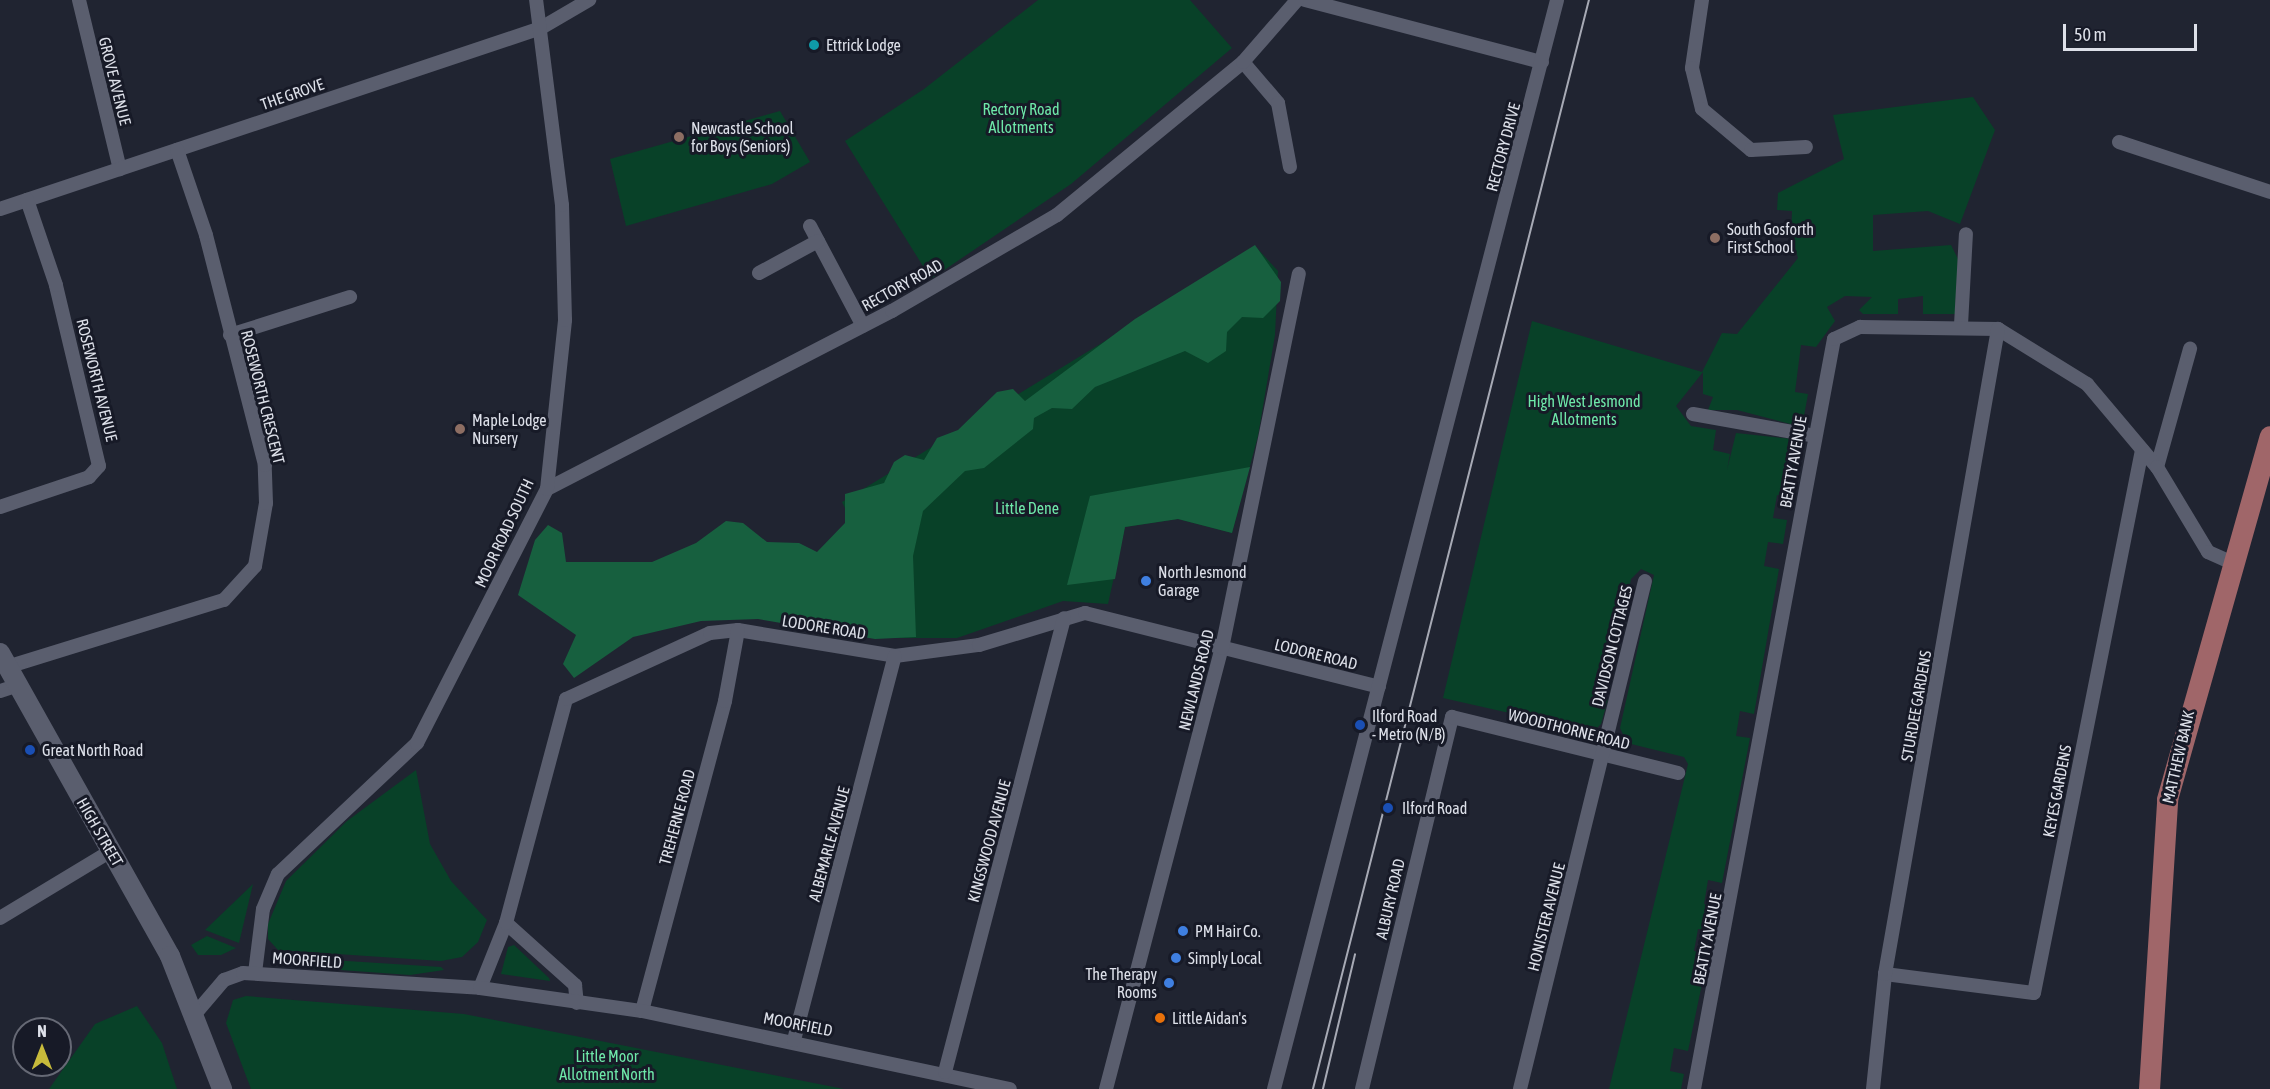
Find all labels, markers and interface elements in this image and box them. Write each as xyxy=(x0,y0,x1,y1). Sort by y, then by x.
scale bar xyxy=(2066,12,2200,50)
text: 50 m xyxy=(2074,24,2106,45)
street label: GROVE AVENUE xyxy=(95,35,135,127)
place label: Ettrick Lodge xyxy=(826,35,901,55)
marker: Ettrick Lodge xyxy=(807,38,821,52)
street label: THE GROVE xyxy=(258,74,326,114)
park label: Rectory Road Allotments xyxy=(982,99,1060,137)
street label: RECTORY DRIVE xyxy=(1482,101,1524,193)
place label: Newcastle School for Boys (Seniors) xyxy=(691,118,794,156)
marker: Newcastle School for Boys (Seniors) xyxy=(672,130,686,144)
place label: South Gosforth First School xyxy=(1727,219,1814,257)
marker: South Gosforth First School xyxy=(1708,231,1722,245)
street label: RECTORY ROAD xyxy=(858,255,946,315)
street label: ROSEWORTH AVENUE xyxy=(72,317,122,443)
street label: ROSEWORTH CRESCENT xyxy=(237,328,289,466)
park label: High West Jesmond Allotments xyxy=(1527,391,1641,429)
place label: Maple Lodge Nursery xyxy=(472,410,546,448)
street label: BEATTY AVENUE xyxy=(1775,415,1811,509)
marker: Maple Lodge Nursery xyxy=(453,422,467,436)
street label: MOOR ROAD SOUTH xyxy=(470,476,538,590)
park label: Little Dene xyxy=(995,498,1059,518)
place label: North Jesmond Garage xyxy=(1158,562,1246,600)
marker: North Jesmond Garage xyxy=(1139,574,1153,588)
street label: DAVIDSON COTTAGES xyxy=(1588,583,1636,709)
street label: LODORE ROAD xyxy=(781,611,867,643)
street label: NEWLANDS ROAD xyxy=(1174,628,1218,732)
street label: LODORE ROAD xyxy=(1273,634,1359,674)
street label: STURDEE GARDENS xyxy=(1897,649,1935,763)
street label: WOODTHORNE ROAD xyxy=(1506,705,1632,753)
place label: Ilford Road - Metro (N/B) xyxy=(1372,706,1445,744)
street label: MATTHEW BANK xyxy=(2158,709,2198,805)
marker: Ilford Road - Metro (N/B) xyxy=(1353,718,1367,732)
place label: Great North Road xyxy=(42,740,143,760)
marker: Great North Road xyxy=(23,743,37,757)
street label: KEYES GARDENS xyxy=(2039,743,2075,839)
street label: TREHERNE ROAD xyxy=(655,767,699,867)
street label: KINGSWOOD AVENUE xyxy=(963,778,1015,904)
street label: ALBEMARLE AVENUE xyxy=(804,784,854,904)
street label: HIGH STREET xyxy=(73,794,127,870)
place label: Ilford Road xyxy=(1402,798,1467,818)
marker: Ilford Road xyxy=(1379,799,1397,817)
street label: ALBURY ROAD xyxy=(1371,857,1409,941)
street label: HONISTER AVENUE xyxy=(1523,861,1569,973)
street label: BEATTY AVENUE xyxy=(1689,892,1725,986)
place label: PM Hair Co. xyxy=(1195,921,1261,941)
marker: PM Hair Co. xyxy=(1176,924,1190,938)
street label: MOORFIELD xyxy=(271,948,343,972)
place label: Simply Local xyxy=(1188,948,1262,968)
marker: Simply Local xyxy=(1169,951,1183,965)
place label: The Therapy Rooms xyxy=(1085,964,1157,1002)
marker: The Therapy Rooms xyxy=(1162,976,1176,990)
street label: MOORFIELD xyxy=(762,1008,834,1040)
place label: Little Aidan's xyxy=(1172,1008,1247,1028)
marker: Little Aidan's xyxy=(1153,1011,1167,1025)
north arrow xyxy=(12,1017,72,1077)
text: N xyxy=(37,1022,47,1040)
park label: Little Moor Allotment North xyxy=(559,1046,655,1084)

